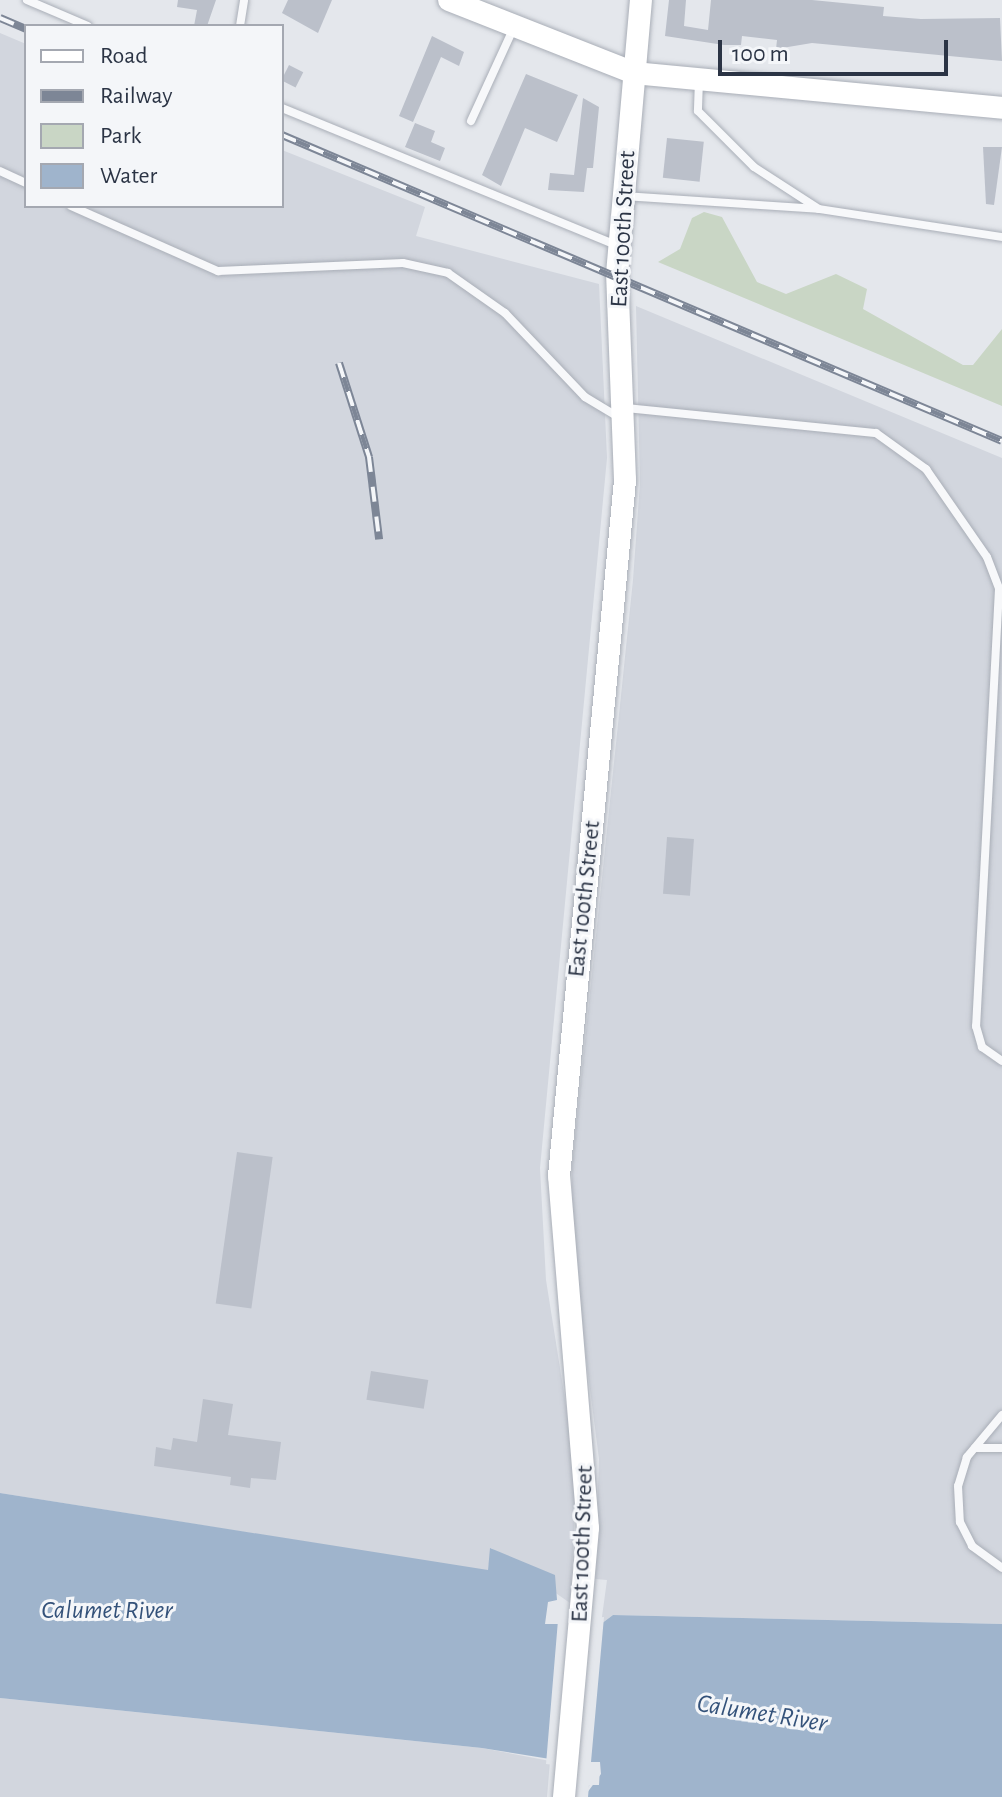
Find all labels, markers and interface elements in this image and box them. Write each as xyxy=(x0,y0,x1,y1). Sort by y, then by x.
legend xyxy=(24,24,284,208)
scale bar xyxy=(722,24,952,74)
text: 100 m xyxy=(732,42,789,66)
text: Road xyxy=(100,44,148,68)
text: Railway xyxy=(100,84,172,108)
text: Park xyxy=(100,124,141,148)
street label: East 100th Street xyxy=(606,150,642,308)
text: Water xyxy=(100,164,157,188)
street label: East 100th Street xyxy=(562,819,608,979)
street label: East 100th Street xyxy=(566,1465,600,1623)
water label: Calumet River xyxy=(41,1595,173,1627)
water label: Calumet River xyxy=(695,1688,829,1740)

